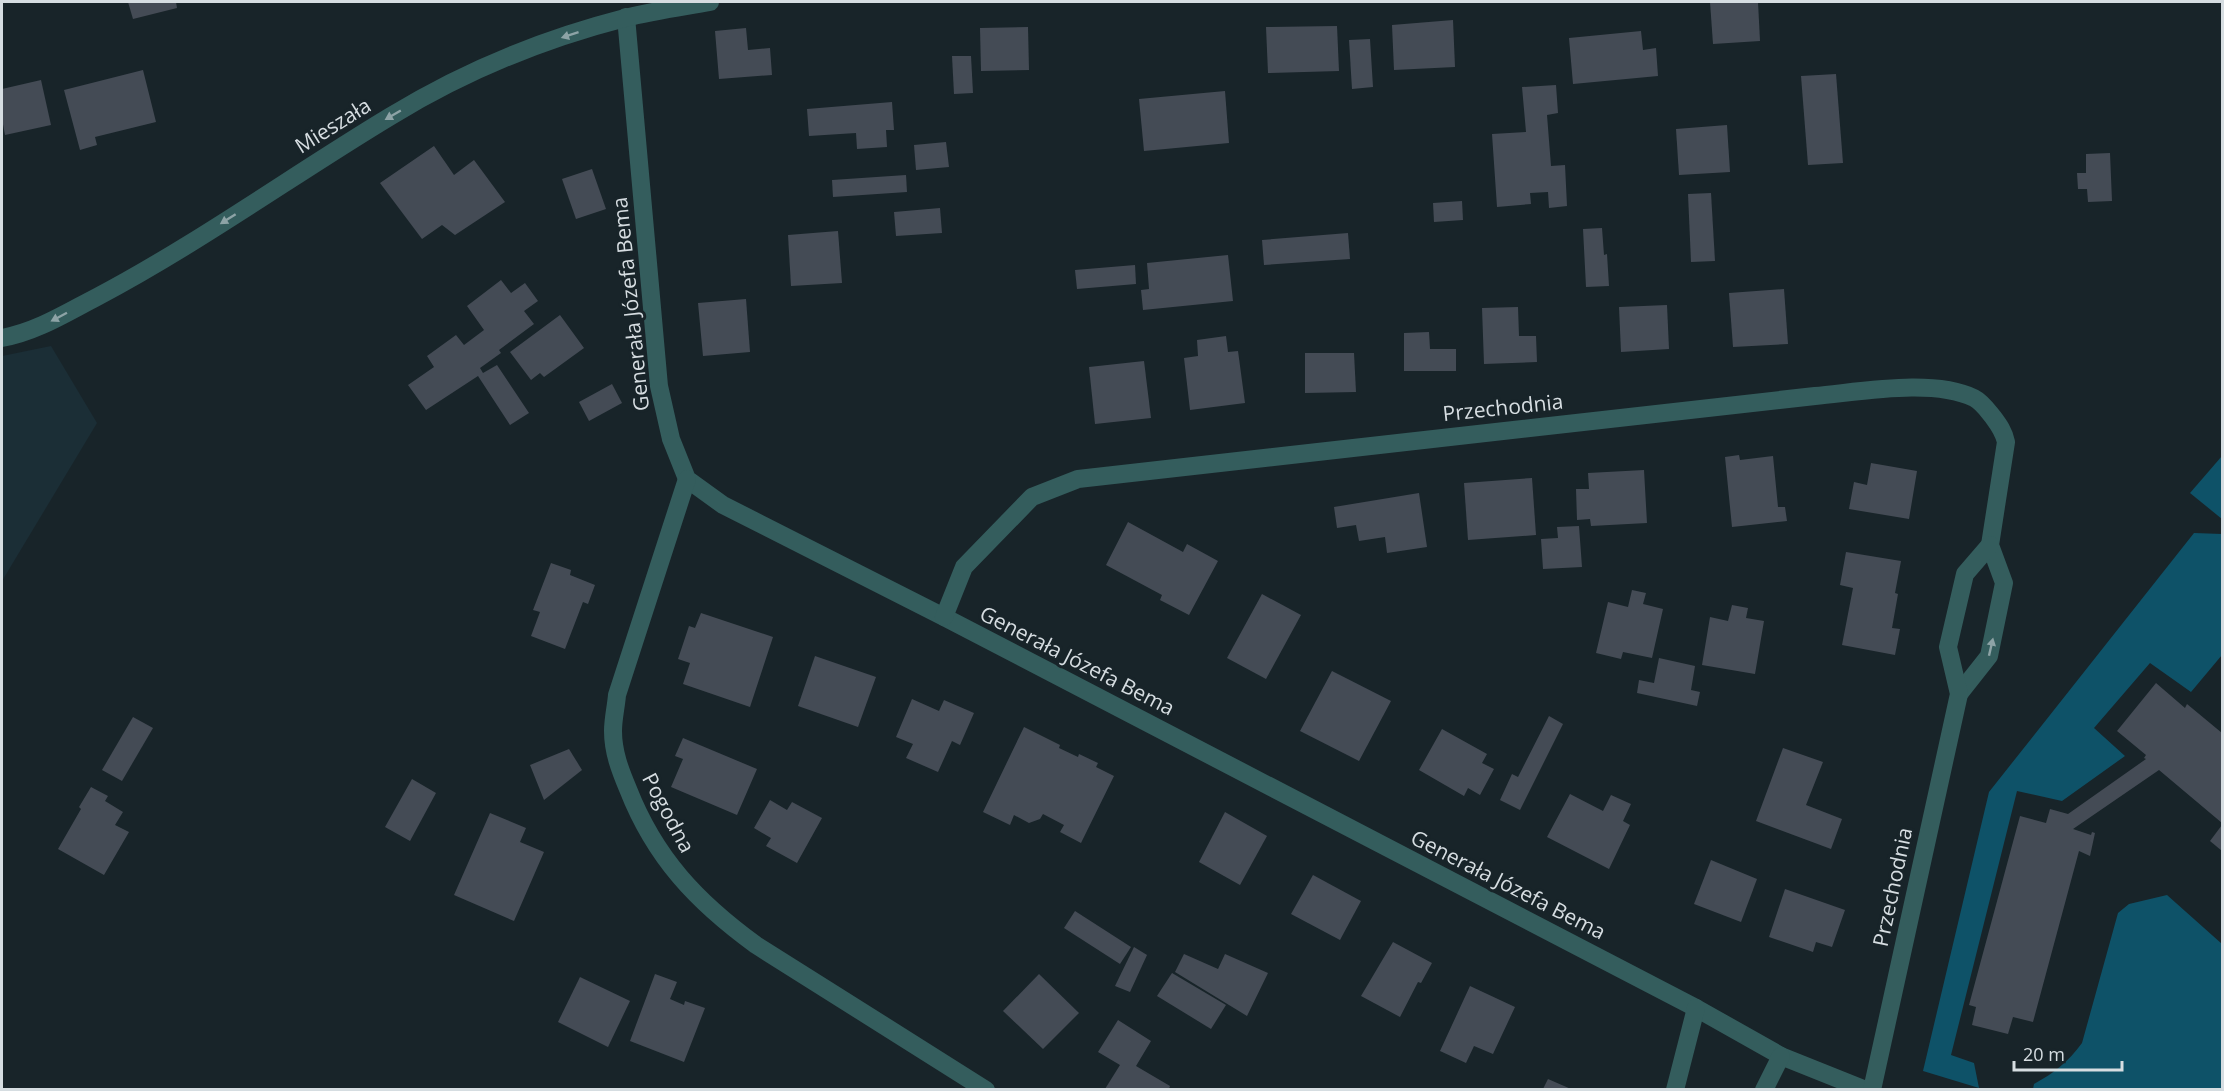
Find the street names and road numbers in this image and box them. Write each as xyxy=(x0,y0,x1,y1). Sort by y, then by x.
street label: Mieszała xyxy=(289,91,376,159)
street label: Generała Józefa Bema xyxy=(605,196,655,412)
street label: Przechodnia xyxy=(1441,387,1565,427)
street label: Generała Józefa Bema xyxy=(975,599,1180,721)
street label: Pogodna xyxy=(636,768,702,857)
street label: Generała Józefa Bema xyxy=(1406,823,1611,945)
street label: Przechodnia xyxy=(1866,825,1918,949)

